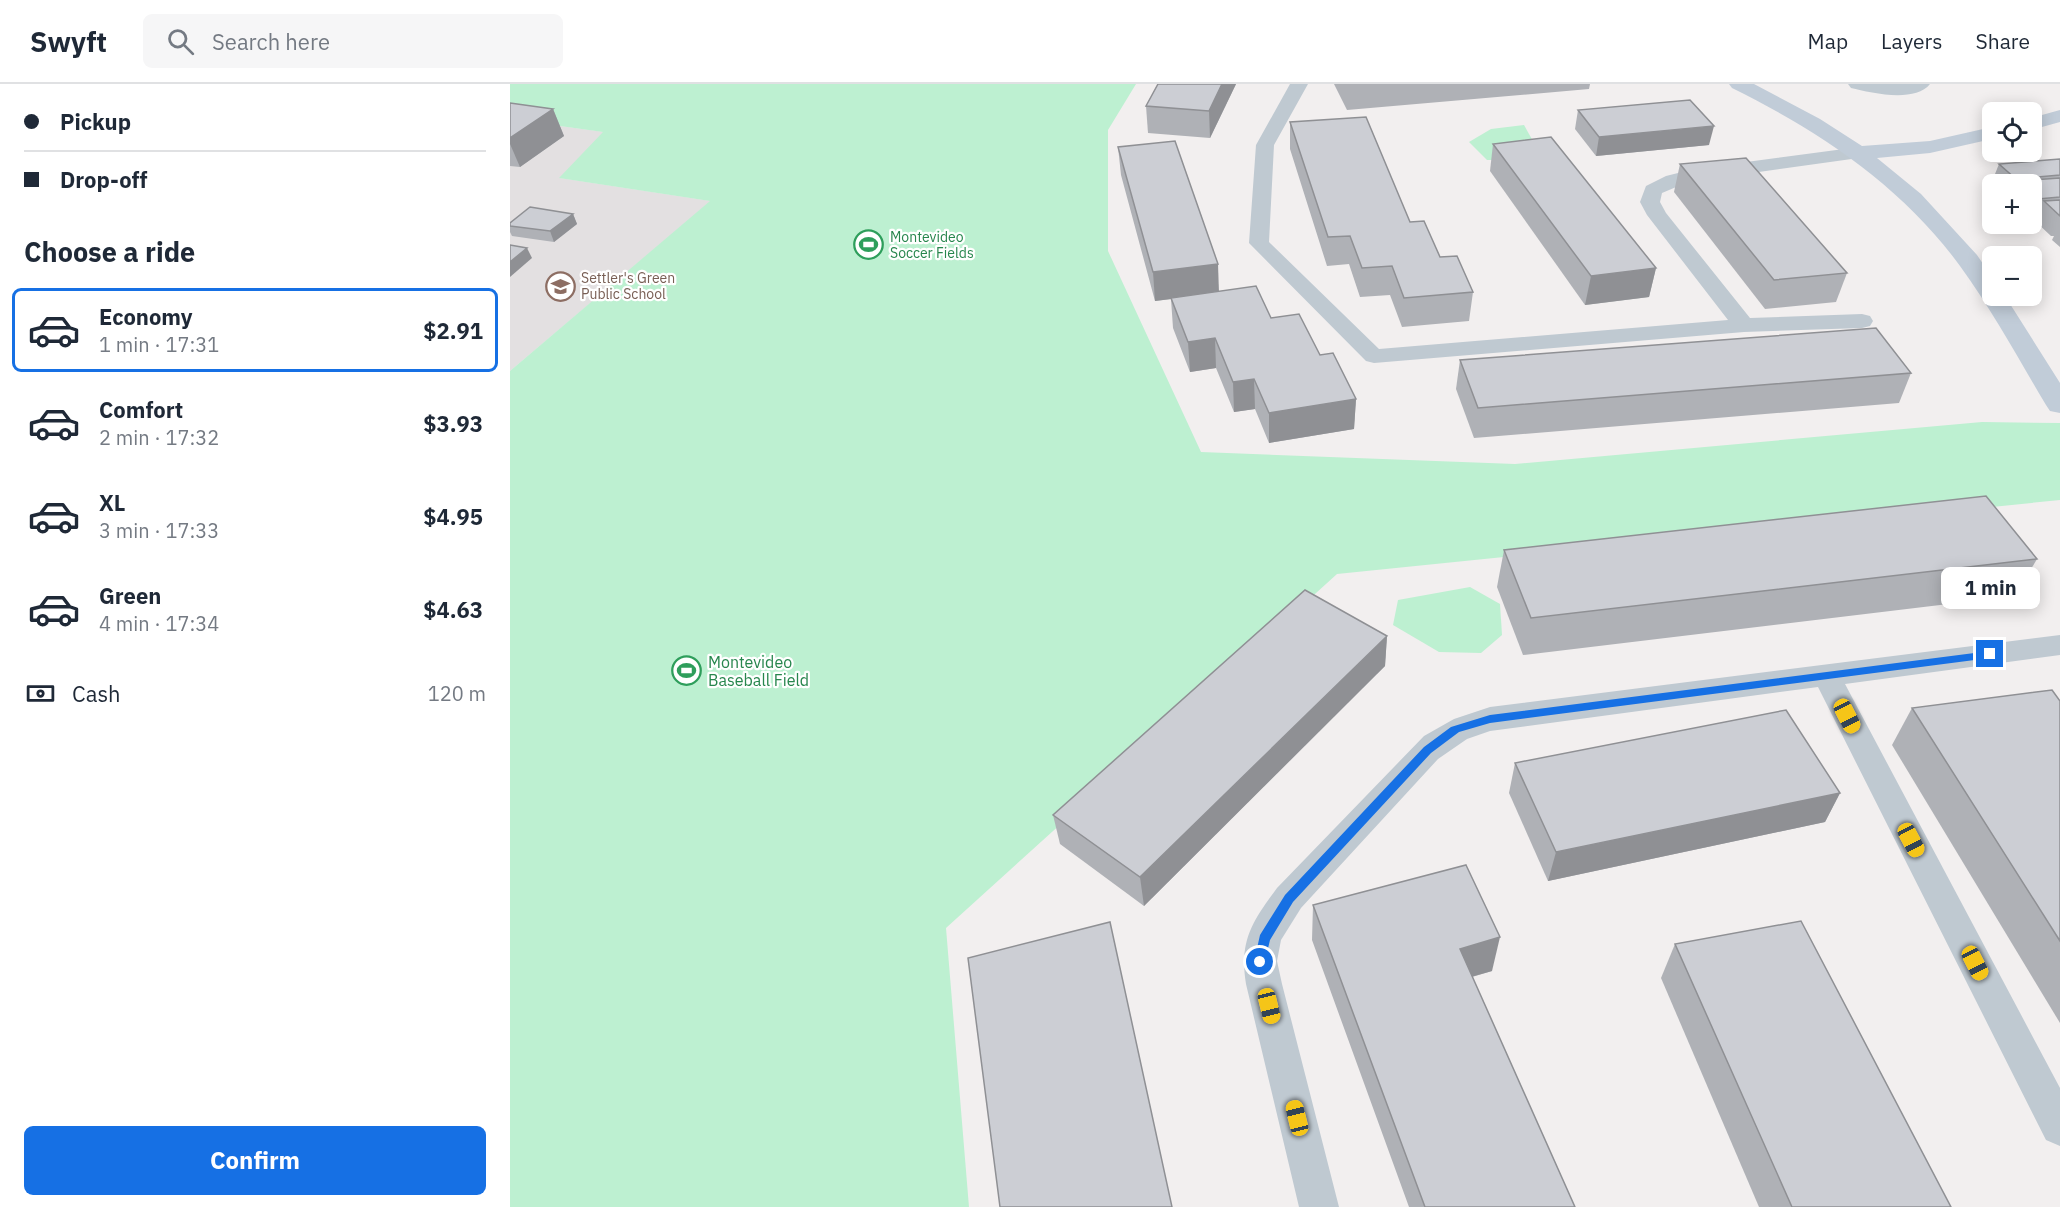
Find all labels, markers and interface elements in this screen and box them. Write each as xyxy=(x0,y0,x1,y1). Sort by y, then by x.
search box xyxy=(143,14,563,68)
text: Swyft xyxy=(30,23,107,60)
icon: search xyxy=(164,25,197,58)
text: Search here xyxy=(212,27,330,56)
text: Map xyxy=(1808,27,1848,55)
text: Layers xyxy=(1881,27,1943,55)
text: Share xyxy=(1976,27,2030,55)
map controls xyxy=(1982,102,2042,306)
button: locate xyxy=(1982,102,2042,162)
text: Pickup xyxy=(60,107,131,136)
text: Drop-off xyxy=(60,165,147,194)
button: + xyxy=(1982,174,2042,234)
place label: Montevideo Soccer Fields xyxy=(890,228,974,262)
sports icon: Montevideo Soccer Fields xyxy=(853,229,885,261)
text: Choose a ride xyxy=(24,234,195,269)
button: − xyxy=(1982,246,2042,306)
place label: Settler's Green Public School xyxy=(581,269,675,303)
school or university icon: Settler's Green Public School xyxy=(544,270,576,302)
text: Economy xyxy=(99,302,193,331)
icon: car xyxy=(27,303,81,357)
text: $2.91 xyxy=(423,316,483,345)
text: 1 min · 17:31 xyxy=(99,331,219,358)
text: Comfort xyxy=(99,395,183,424)
icon: car xyxy=(27,396,81,450)
text: $3.93 xyxy=(423,409,483,438)
text: 2 min · 17:32 xyxy=(99,424,219,451)
text: XL xyxy=(99,488,125,517)
icon: car xyxy=(27,489,81,543)
text: $4.95 xyxy=(423,502,483,531)
text: 3 min · 17:33 xyxy=(99,517,219,544)
callout: 1 min xyxy=(1940,567,2040,609)
text: 1 min xyxy=(1964,574,2017,601)
text: Green xyxy=(99,581,161,610)
icon: car xyxy=(27,582,81,636)
text: $4.63 xyxy=(423,595,483,624)
text: 4 min · 17:34 xyxy=(99,610,219,637)
route end xyxy=(1976,640,2003,667)
place label: Montevideo Baseball Field xyxy=(708,652,809,690)
sports icon: Montevideo Baseball Field xyxy=(671,655,703,687)
icon: cash xyxy=(24,677,57,710)
text: Cash xyxy=(72,679,121,708)
text: 120 m xyxy=(428,680,486,707)
car xyxy=(1831,696,1863,736)
car xyxy=(1895,820,1927,860)
car xyxy=(1959,943,1991,983)
route start xyxy=(1246,948,1273,975)
car xyxy=(1256,986,1282,1026)
car xyxy=(1284,1098,1310,1138)
button: Confirm xyxy=(24,1126,486,1195)

